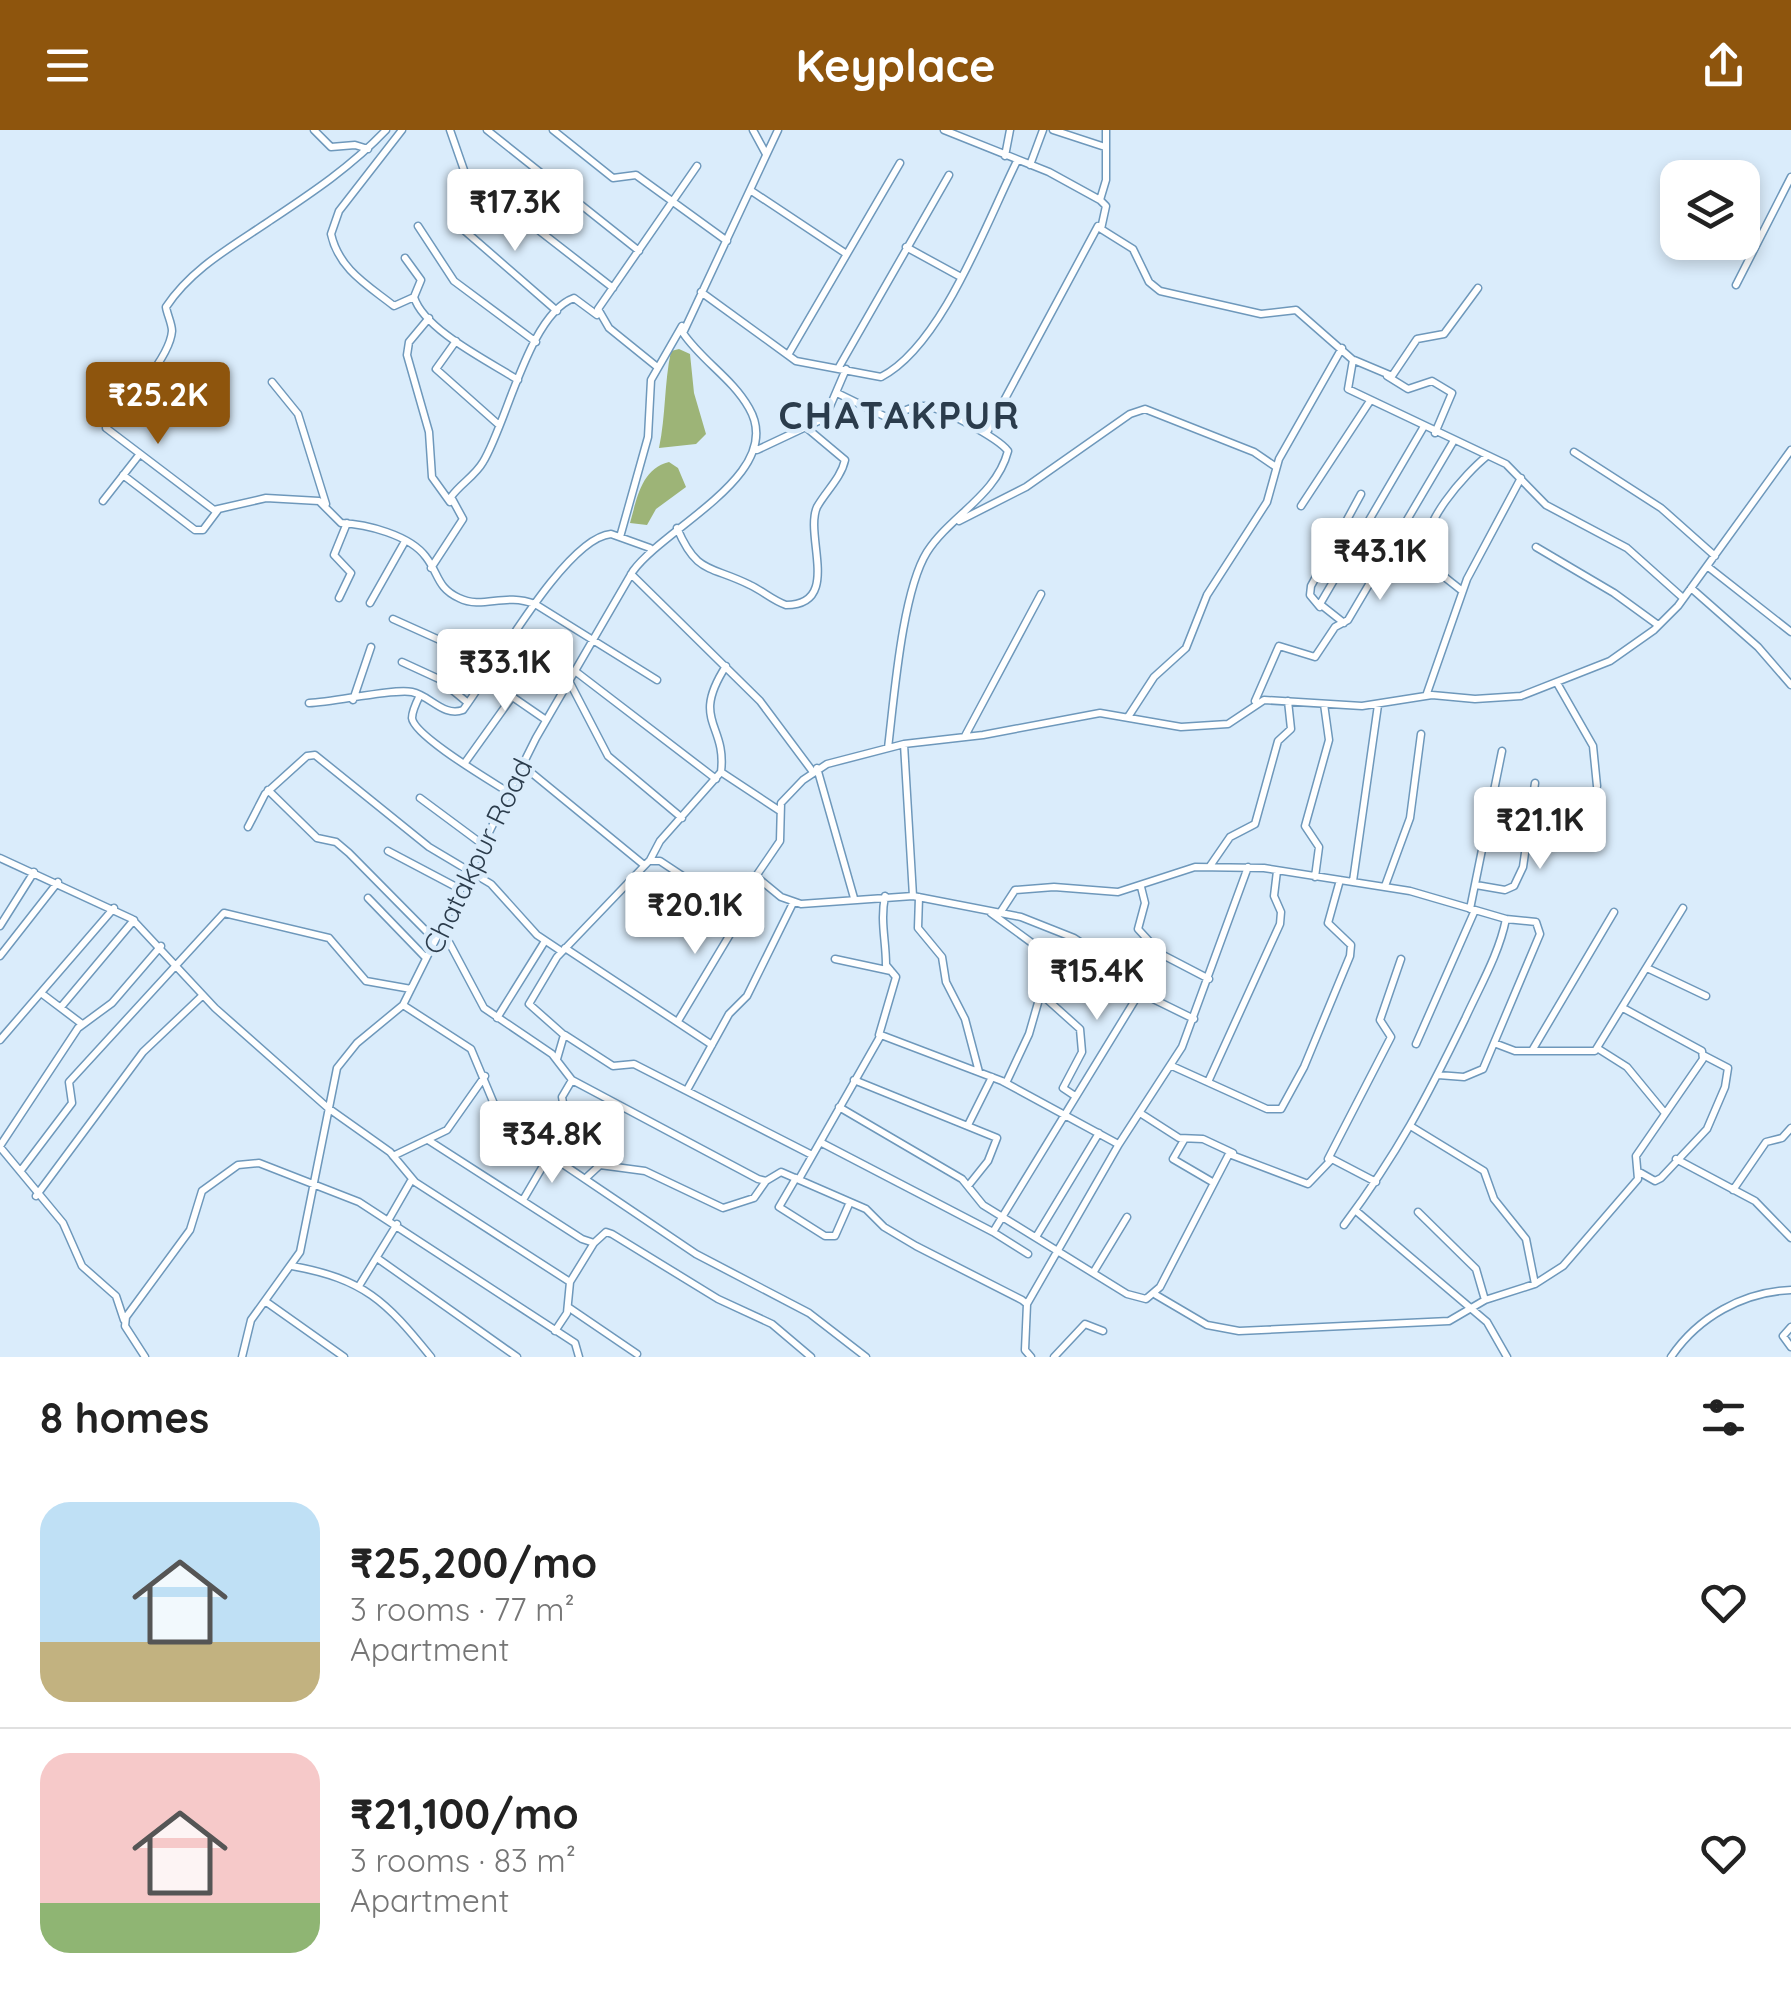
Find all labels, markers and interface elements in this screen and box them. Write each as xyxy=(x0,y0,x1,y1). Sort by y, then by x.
text: Keyplace xyxy=(796,37,995,93)
icon: menu xyxy=(40,38,95,93)
icon: share xyxy=(1696,38,1751,93)
map controls xyxy=(1660,160,1760,260)
button: layers xyxy=(1660,160,1760,260)
pin: ₹17.3K xyxy=(434,169,596,254)
text: ₹17.3K xyxy=(469,181,561,221)
pin: ₹25.2K xyxy=(77,362,239,447)
text: ₹25.2K xyxy=(108,374,208,414)
district label: CHATAKPUR xyxy=(779,391,1021,439)
pin: ₹43.1K xyxy=(1299,518,1461,603)
text: ₹43.1K xyxy=(1333,530,1427,570)
pin: ₹33.1K xyxy=(424,629,586,714)
text: ₹33.1K xyxy=(459,641,551,681)
street label: Chatakpur Road xyxy=(414,752,540,960)
pin: ₹21.1K xyxy=(1459,787,1621,872)
text: ₹21.1K xyxy=(1496,799,1584,839)
pin: ₹20.1K xyxy=(614,872,776,957)
text: ₹20.1K xyxy=(647,884,743,924)
pin: ₹15.4K xyxy=(1016,938,1178,1023)
text: ₹15.4K xyxy=(1050,950,1144,990)
pin: ₹34.8K xyxy=(471,1101,633,1186)
text: ₹34.8K xyxy=(502,1113,602,1153)
icon: filters xyxy=(1696,1390,1751,1445)
text: 8 homes xyxy=(40,1391,209,1444)
text: ₹25,200/mo xyxy=(350,1536,597,1589)
icon: home xyxy=(120,1542,240,1662)
icon: heart xyxy=(1696,1575,1751,1630)
text: 3 rooms · 77 m² xyxy=(350,1589,575,1629)
text: Apartment xyxy=(350,1629,509,1669)
text: ₹21,100/mo xyxy=(350,1787,579,1840)
icon: home xyxy=(120,1793,240,1913)
icon: heart xyxy=(1696,1826,1751,1881)
text: 3 rooms · 83 m² xyxy=(350,1840,576,1880)
text: Apartment xyxy=(350,1880,509,1920)

